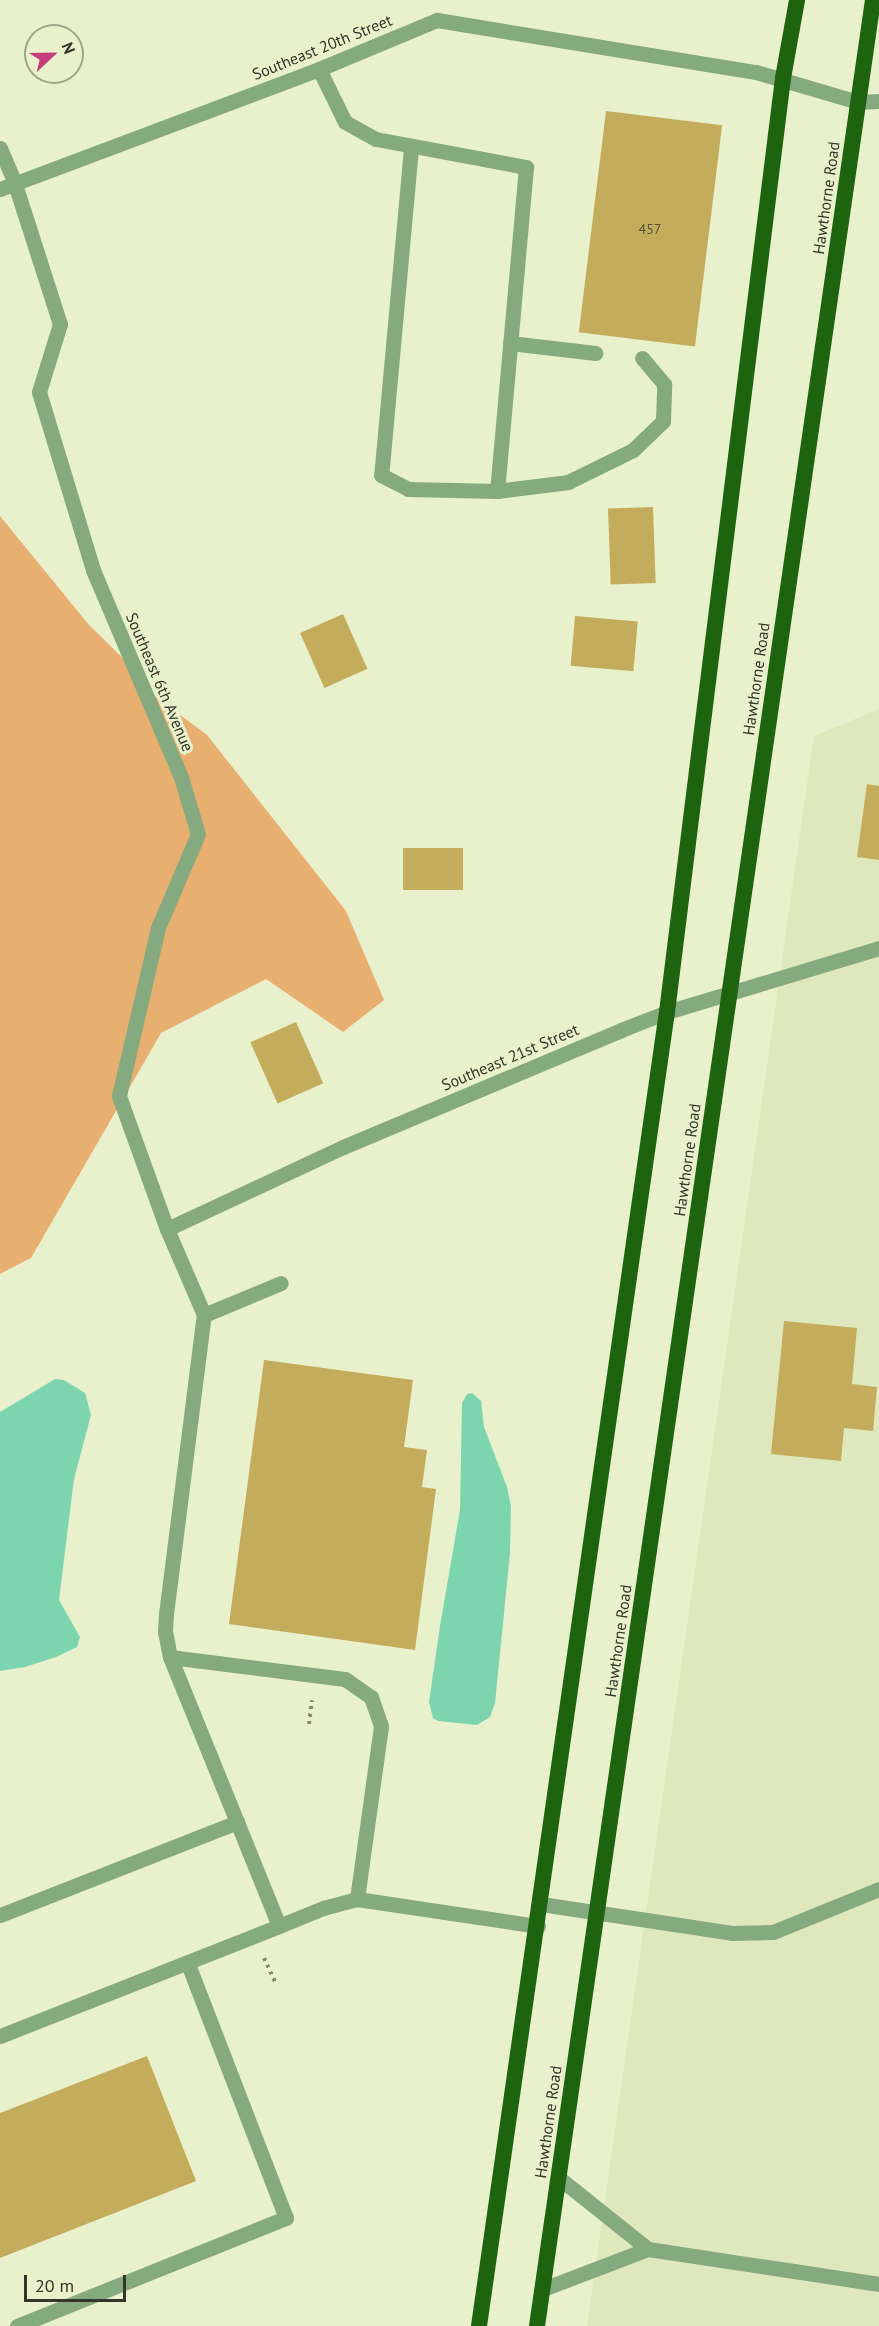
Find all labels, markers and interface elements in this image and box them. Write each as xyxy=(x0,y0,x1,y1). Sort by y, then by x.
street label: Southeast 20th Street xyxy=(249,10,395,84)
north arrow xyxy=(24,24,84,84)
text: N xyxy=(58,39,80,57)
street label: Hawthorne Road xyxy=(809,140,843,256)
house number: 457 xyxy=(639,221,661,237)
street label: Southeast 6th Avenue xyxy=(122,609,198,755)
street label: Hawthorne Road xyxy=(739,621,773,737)
street label: Southeast 21st Street xyxy=(439,1019,581,1095)
street label: Hawthorne Road xyxy=(670,1102,704,1218)
street label: Hawthorne Road xyxy=(601,1583,635,1699)
street label: Hawthorne Road xyxy=(531,2064,565,2180)
scale bar xyxy=(27,2263,129,2301)
text: 20 m xyxy=(35,2274,74,2297)

